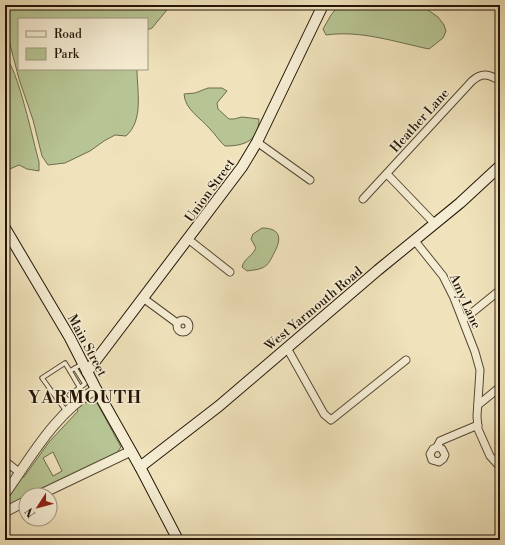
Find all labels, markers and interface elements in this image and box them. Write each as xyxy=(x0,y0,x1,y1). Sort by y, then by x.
legend xyxy=(18,18,148,70)
text: Road xyxy=(54,27,82,42)
text: Park xyxy=(54,47,80,62)
street label: Heather Lane xyxy=(387,85,453,156)
street label: Union Street xyxy=(181,155,238,225)
street label: West Yarmouth Road xyxy=(261,263,366,355)
street label: Amy Lane xyxy=(445,270,485,332)
street label: Main Street xyxy=(64,312,110,380)
district label: YARMOUTH xyxy=(28,387,142,409)
north arrow xyxy=(18,487,58,527)
text: N xyxy=(22,504,39,520)

